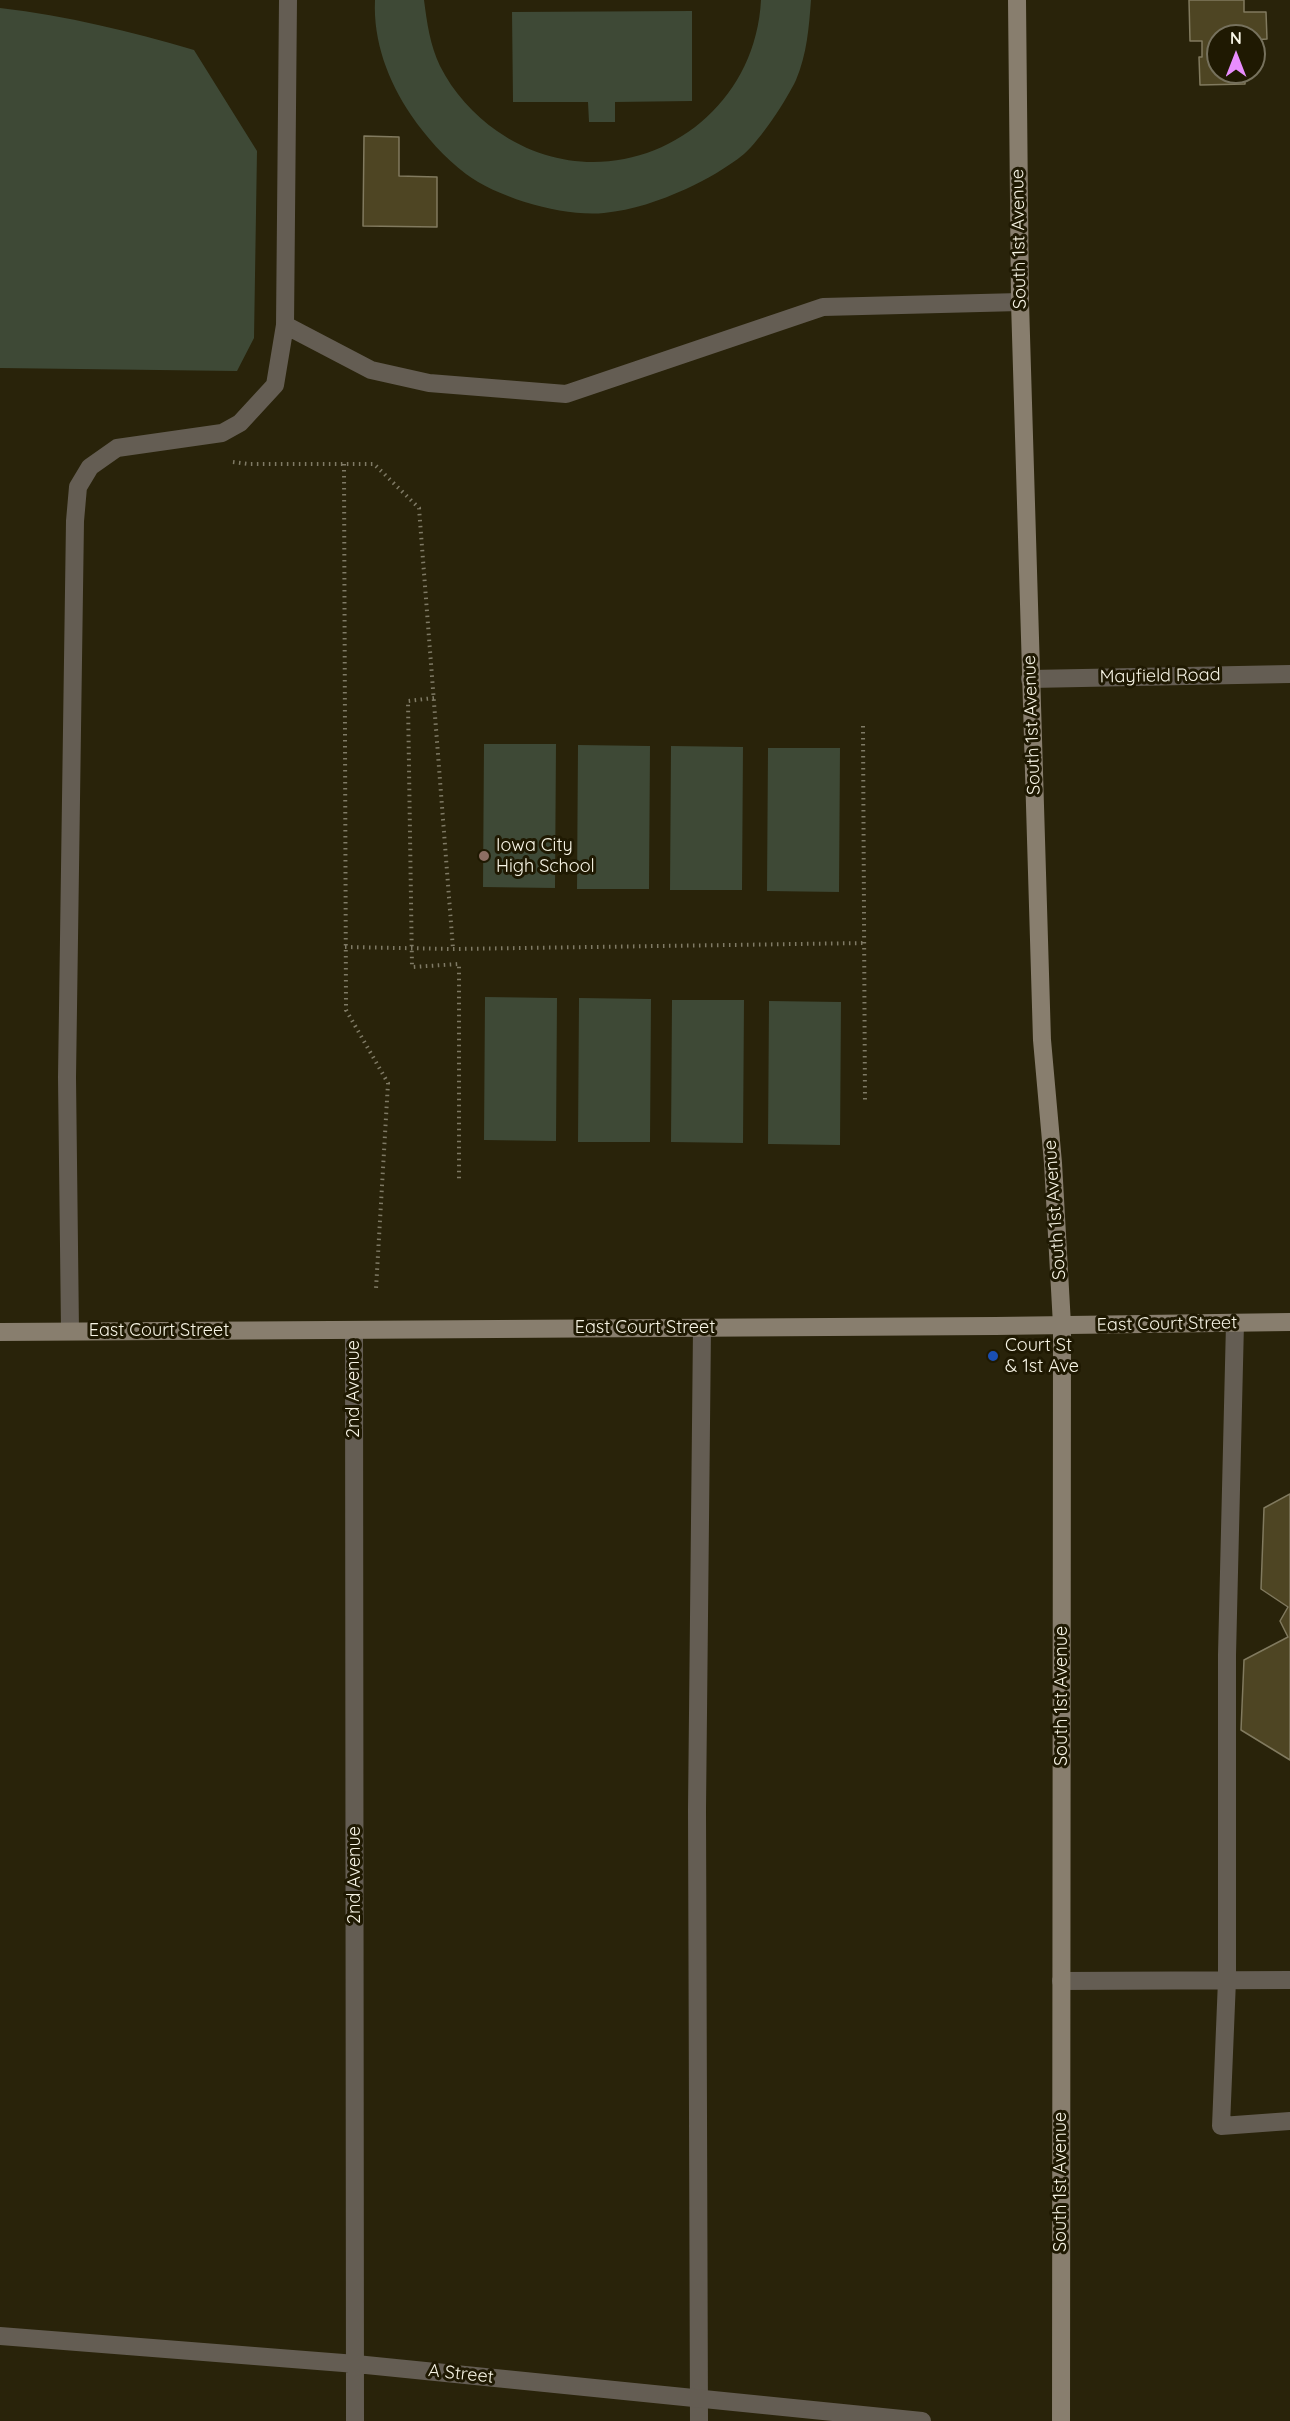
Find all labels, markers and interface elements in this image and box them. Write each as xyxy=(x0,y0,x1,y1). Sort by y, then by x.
north arrow xyxy=(1206,24,1266,84)
text: N xyxy=(1230,28,1242,48)
street label: South 1st Avenue xyxy=(1007,169,1031,309)
street label: South 1st Avenue xyxy=(1019,655,1045,795)
street label: Mayfield Road xyxy=(1099,664,1221,688)
place label: Iowa City High School xyxy=(496,835,595,878)
marker: Iowa City High School xyxy=(477,849,491,863)
street label: South 1st Avenue xyxy=(1039,1139,1071,1281)
street label: East Court Street xyxy=(1097,1312,1237,1336)
street label: East Court Street xyxy=(575,1317,715,1339)
street label: East Court Street xyxy=(89,1320,229,1342)
place label: Court St & 1st Ave xyxy=(1005,1335,1079,1378)
street label: 2nd Avenue xyxy=(343,1340,365,1438)
marker: Court St & 1st Ave xyxy=(986,1349,1000,1363)
street label: South 1st Avenue xyxy=(1051,1626,1073,1766)
street label: 2nd Avenue xyxy=(344,1826,366,1924)
street label: South 1st Avenue xyxy=(1050,2112,1072,2252)
street label: A Street xyxy=(427,2360,495,2388)

